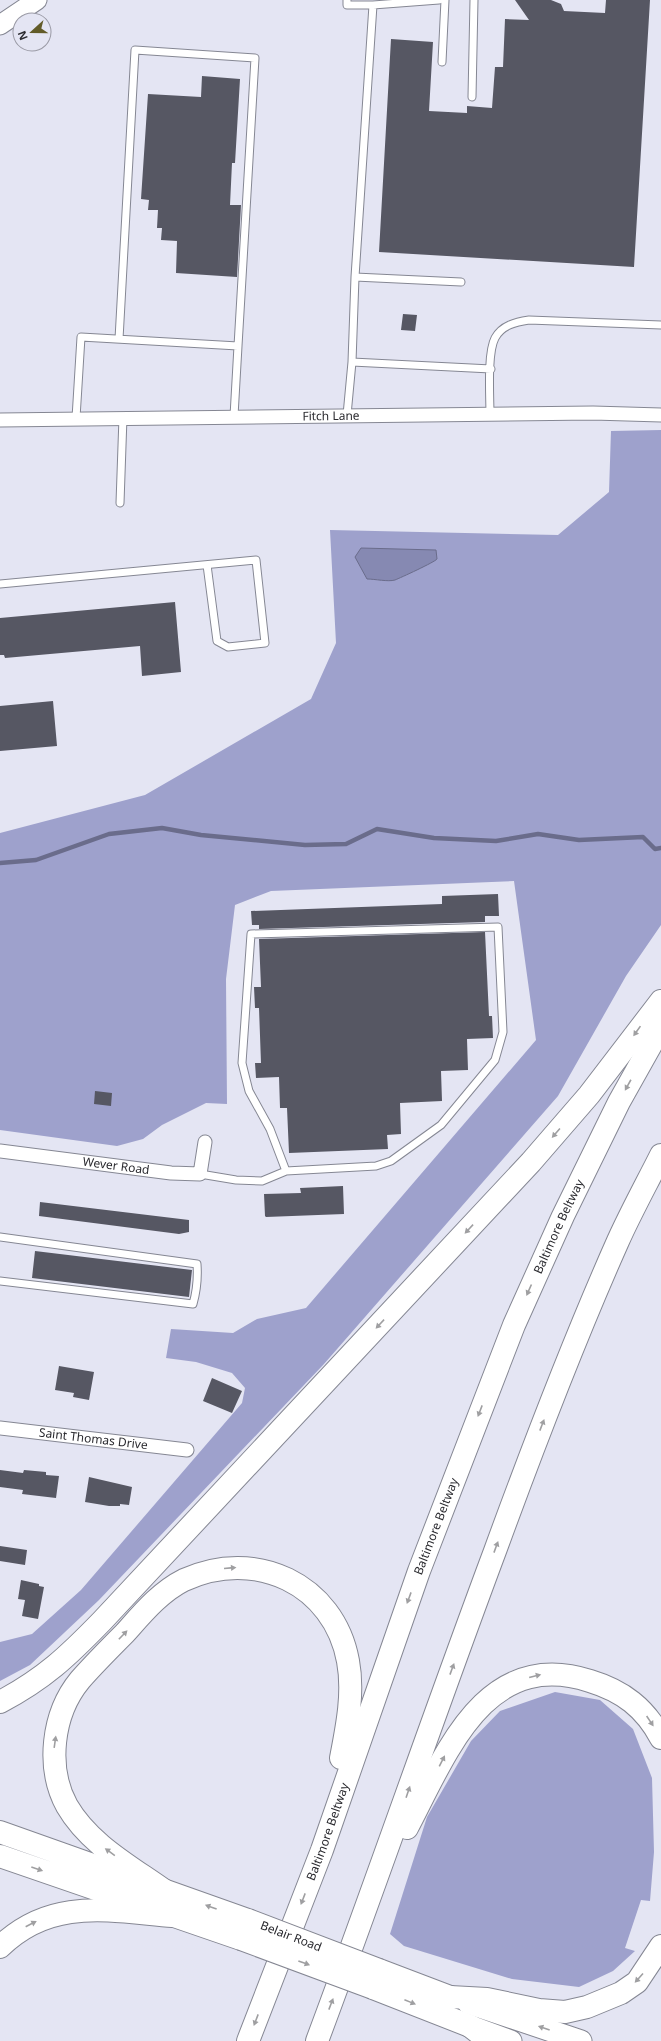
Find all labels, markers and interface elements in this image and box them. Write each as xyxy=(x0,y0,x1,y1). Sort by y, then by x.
north arrow xyxy=(12,12,52,52)
text: N xyxy=(14,29,31,43)
street label: Fitch Lane xyxy=(302,407,360,424)
one-way arrow xyxy=(633,1026,641,1037)
one-way arrow xyxy=(625,1079,632,1091)
one-way arrow xyxy=(552,1128,561,1138)
street label: Wever Road xyxy=(82,1153,151,1178)
street label: Baltimore Beltway xyxy=(529,1175,588,1276)
one-way arrow xyxy=(464,1224,474,1234)
one-way arrow xyxy=(526,1285,532,1296)
one-way arrow xyxy=(375,1319,385,1329)
one-way arrow xyxy=(476,1405,482,1417)
one-way arrow xyxy=(539,1419,545,1431)
street label: Saint Thomas Drive xyxy=(38,1424,149,1453)
street label: Baltimore Beltway xyxy=(409,1475,462,1577)
one-way arrow xyxy=(494,1541,500,1553)
one-way arrow xyxy=(224,1565,236,1572)
one-way arrow xyxy=(406,1592,412,1604)
one-way arrow xyxy=(118,1630,128,1640)
one-way arrow xyxy=(449,1663,455,1675)
one-way arrow xyxy=(529,1673,541,1679)
one-way arrow xyxy=(647,1715,654,1726)
one-way arrow xyxy=(52,1736,58,1748)
one-way arrow xyxy=(439,1755,445,1766)
street label: Baltimore Beltway xyxy=(302,1780,353,1883)
one-way arrow xyxy=(405,1785,411,1797)
one-way arrow xyxy=(105,1848,115,1856)
one-way arrow xyxy=(31,1866,43,1872)
one-way arrow xyxy=(300,1894,306,1906)
one-way arrow xyxy=(204,1904,216,1910)
street label: Belair Road xyxy=(258,1916,324,1955)
one-way arrow xyxy=(25,1921,37,1927)
one-way arrow xyxy=(298,1960,310,1966)
one-way arrow xyxy=(634,1973,644,1983)
one-way arrow xyxy=(329,1998,335,2010)
one-way arrow xyxy=(404,2000,416,2006)
one-way arrow xyxy=(253,2015,259,2027)
one-way arrow xyxy=(538,2025,550,2031)

